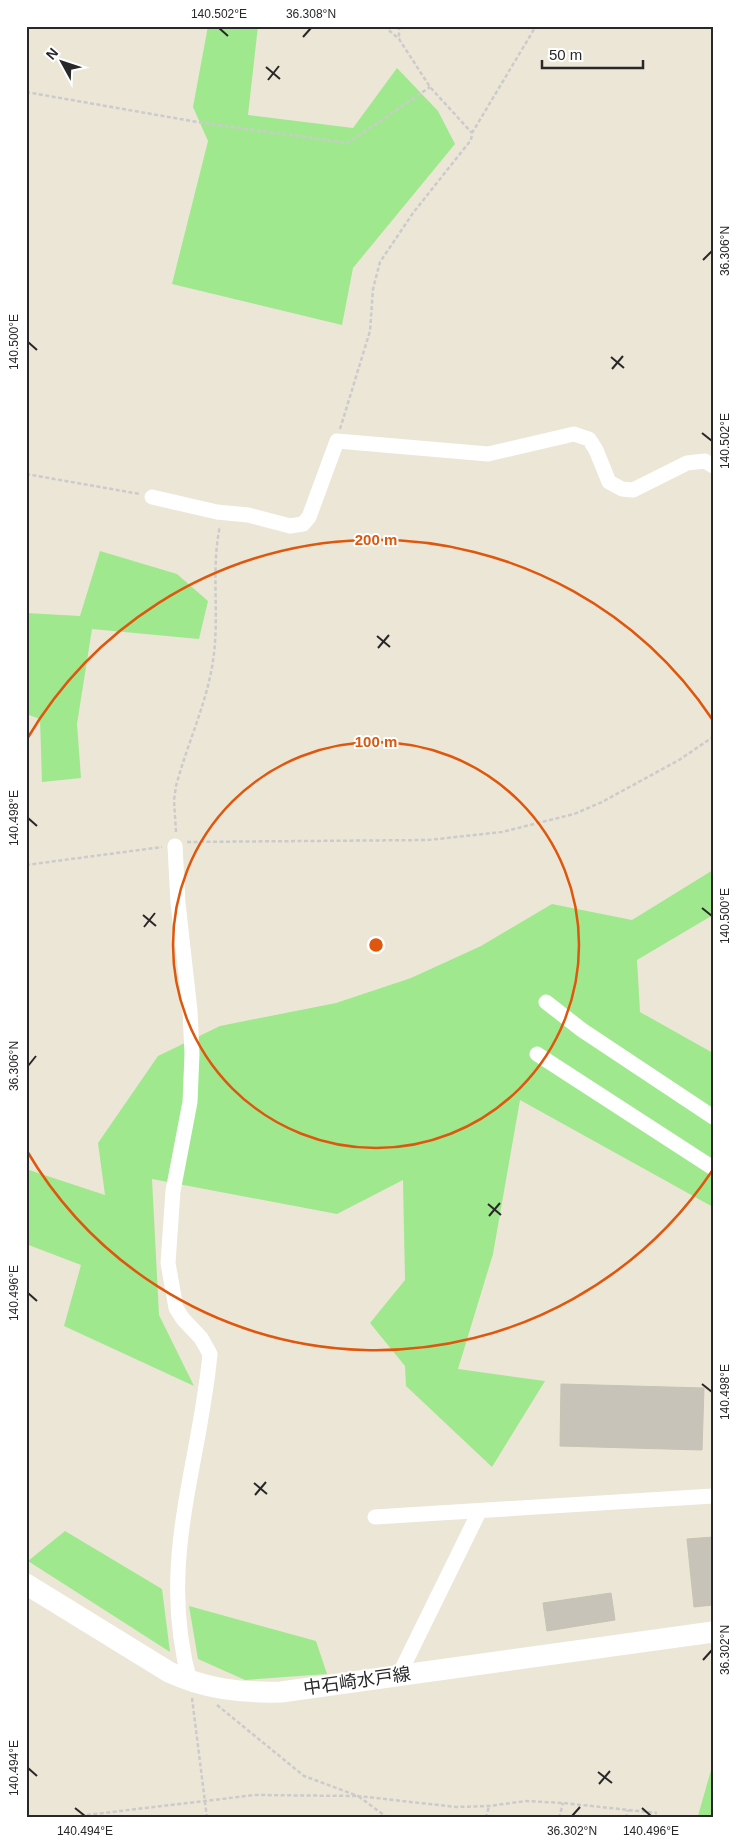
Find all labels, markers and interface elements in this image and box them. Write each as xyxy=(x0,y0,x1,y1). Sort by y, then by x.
text: 140.502°E xyxy=(191,7,247,21)
text: 36.308°N xyxy=(286,7,336,21)
north arrow xyxy=(38,38,88,88)
scale bar xyxy=(542,38,643,70)
text: N xyxy=(43,45,61,63)
text: 50 m xyxy=(549,46,582,63)
text: 36.306°N xyxy=(718,226,732,276)
text: 140.500°E xyxy=(7,314,21,370)
text: 140.502°E xyxy=(718,413,732,469)
text: 200 m xyxy=(355,531,397,548)
text: 100 m xyxy=(355,733,397,750)
text: 140.498°E xyxy=(7,790,21,846)
text: 140.500°E xyxy=(718,888,732,944)
centre of rings xyxy=(367,936,385,954)
text: 36.306°N xyxy=(7,1041,21,1091)
text: 140.496°E xyxy=(7,1265,21,1321)
text: 140.498°E xyxy=(718,1364,732,1420)
text: 36.302°N xyxy=(718,1625,732,1675)
street label: 中石崎水戸線 xyxy=(302,1664,412,1698)
text: 140.494°E xyxy=(7,1740,21,1796)
text: 140.494°E xyxy=(57,1824,113,1838)
text: 36.302°N xyxy=(547,1824,597,1838)
text: 140.496°E xyxy=(623,1824,679,1838)

